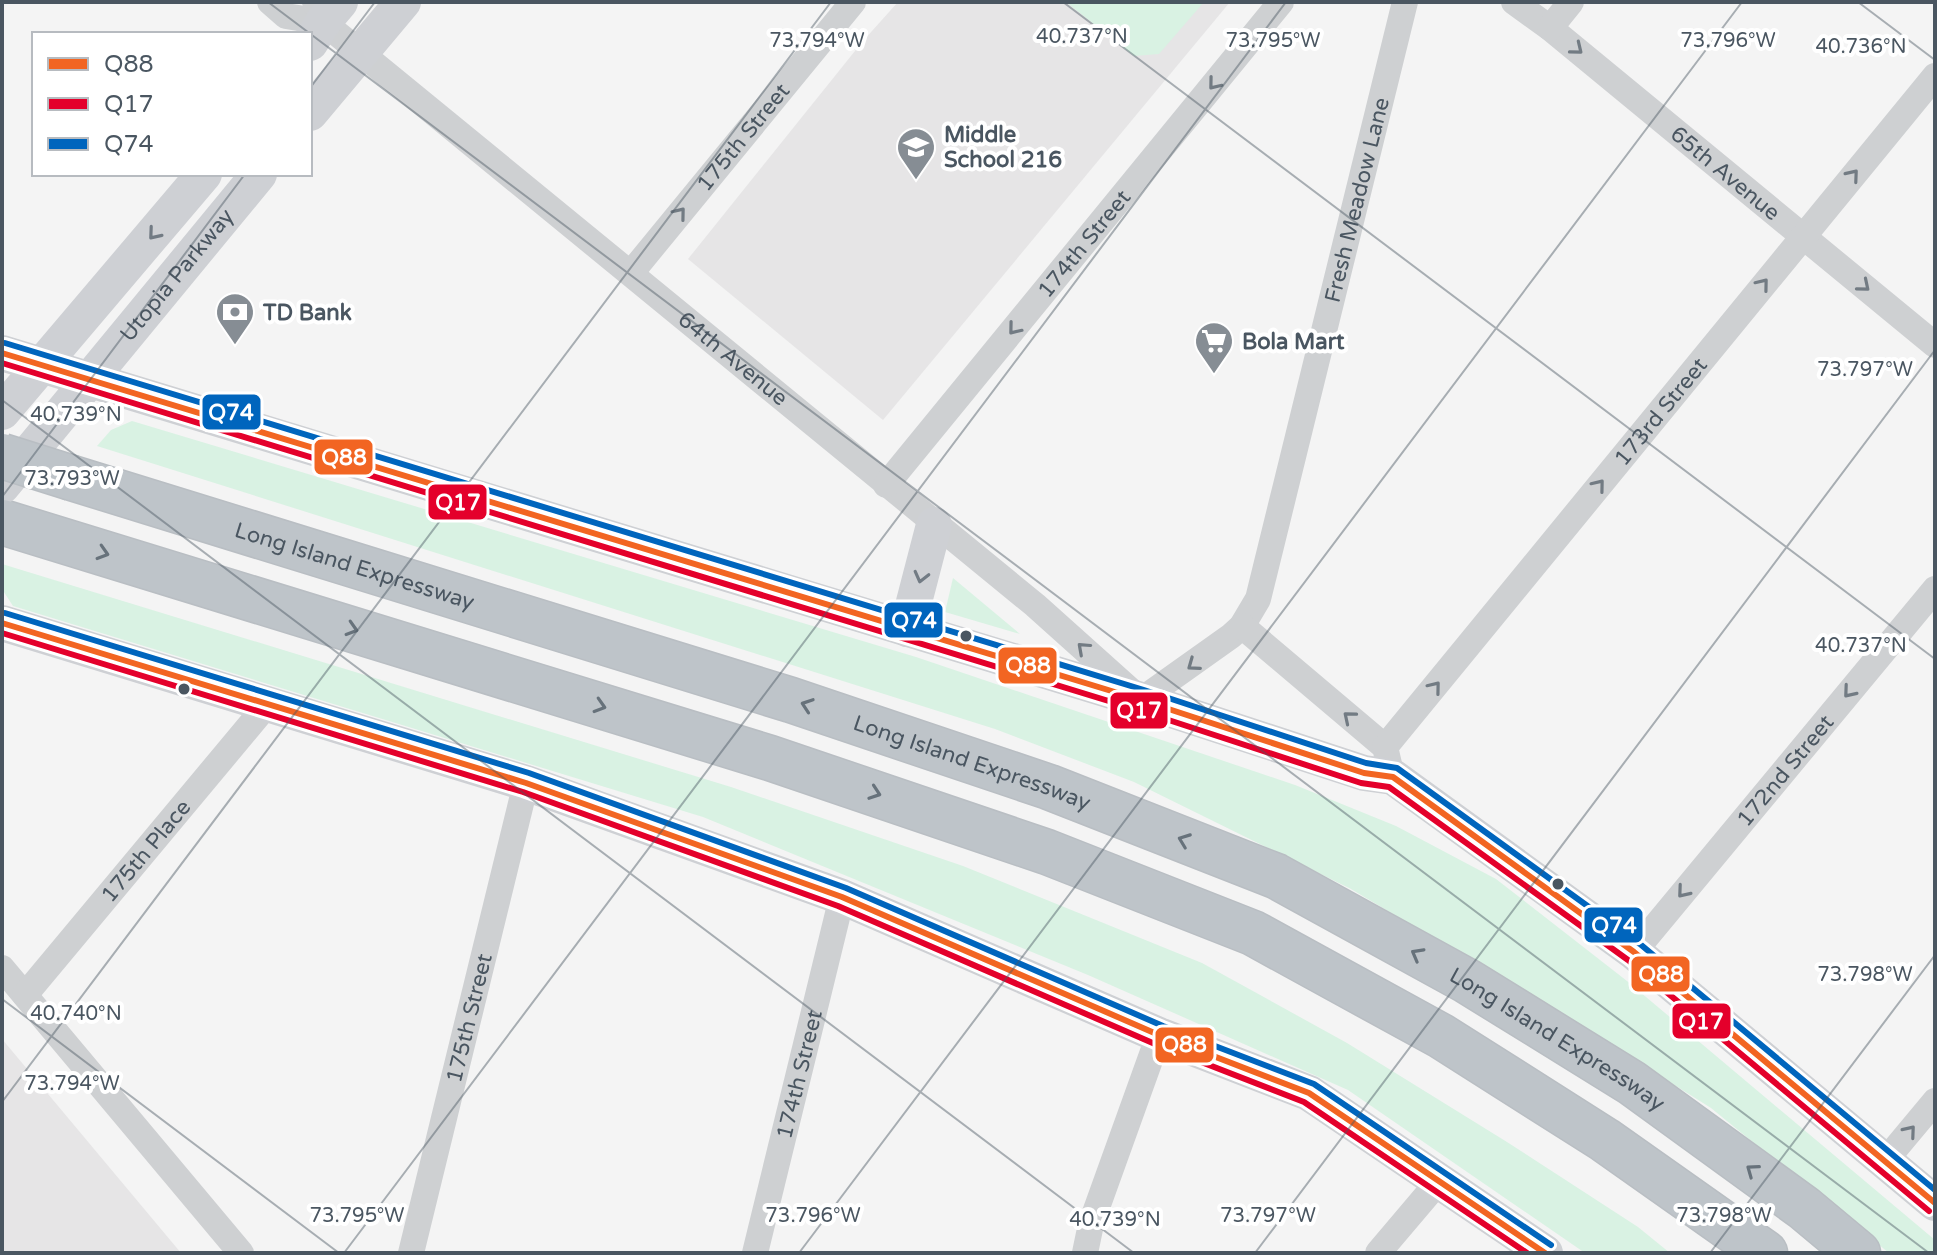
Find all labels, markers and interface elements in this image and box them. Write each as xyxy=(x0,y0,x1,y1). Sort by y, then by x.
text: 40.737°N xyxy=(1036,25,1128,49)
text: 73.794°W xyxy=(769,29,865,53)
text: 73.795°W xyxy=(1225,29,1321,53)
text: 73.796°W xyxy=(1680,29,1776,53)
legend xyxy=(32,32,312,176)
text: 40.736°N xyxy=(1815,35,1907,59)
one-way arrow xyxy=(1567,39,1582,54)
text: Q88 xyxy=(104,50,154,79)
one-way arrow xyxy=(1209,75,1224,89)
street label: 175th Street xyxy=(691,78,795,197)
text: Q17 xyxy=(104,90,154,119)
street label: Fresh Meadow Lane xyxy=(1320,95,1395,305)
street label: 65th Avenue xyxy=(1665,121,1785,226)
place label: Middle School 216 xyxy=(944,122,1062,173)
school or university icon: Middle School 216 xyxy=(895,126,937,181)
text: Q74 xyxy=(104,130,154,159)
one-way arrow xyxy=(1843,169,1858,184)
street label: 174th Street xyxy=(1032,185,1136,303)
street label: Utopia Parkway xyxy=(115,203,239,347)
one-way arrow xyxy=(670,208,685,222)
one-way arrow xyxy=(149,224,164,239)
one-way arrow xyxy=(1854,276,1869,291)
one-way arrow xyxy=(1753,278,1768,293)
bank icon: TD Bank xyxy=(214,291,256,346)
place label: TD Bank xyxy=(262,300,352,326)
street label: 64th Avenue xyxy=(673,306,793,411)
one-way arrow xyxy=(1010,320,1024,335)
supermarket icon: Bola Mart xyxy=(1193,320,1235,375)
place label: Bola Mart xyxy=(1242,329,1345,355)
street label: 173rd Street xyxy=(1609,353,1713,471)
text: 73.797°W xyxy=(1817,358,1913,382)
line badge: Q74 xyxy=(201,393,262,431)
text: Q74 xyxy=(208,400,254,426)
text: 40.739°N xyxy=(30,403,122,427)
line badge: Q88 xyxy=(313,438,374,476)
text: Q88 xyxy=(321,445,367,471)
text: 73.793°W xyxy=(24,467,120,491)
one-way arrow xyxy=(1589,480,1604,494)
line badge: Q17 xyxy=(427,483,488,521)
text: Q17 xyxy=(435,490,481,516)
street label: Long Island Expressway xyxy=(232,517,478,616)
one-way arrow xyxy=(96,544,110,560)
one-way arrow xyxy=(913,570,930,584)
line badge: Q74 xyxy=(883,601,944,639)
text: Q74 xyxy=(891,608,937,634)
one-way arrow xyxy=(344,620,358,636)
unlabelled marker xyxy=(958,628,974,644)
text: 40.737°N xyxy=(1815,634,1907,658)
one-way arrow xyxy=(1077,644,1092,658)
line badge: Q88 xyxy=(997,646,1058,685)
text: Q88 xyxy=(1005,653,1051,679)
one-way arrow xyxy=(1187,655,1201,669)
unlabelled marker xyxy=(176,681,192,697)
one-way arrow xyxy=(1425,681,1439,696)
one-way arrow xyxy=(1844,683,1859,697)
line badge: Q17 xyxy=(1109,691,1169,730)
one-way arrow xyxy=(593,697,607,713)
text: Q17 xyxy=(1116,698,1162,724)
one-way arrow xyxy=(801,699,815,715)
street label: Long Island Expressway xyxy=(850,710,1094,816)
street label: 172nd Street xyxy=(1732,710,1839,832)
one-way arrow xyxy=(1344,712,1359,727)
one-way arrow xyxy=(867,784,881,800)
street label: 175th Place xyxy=(96,795,196,908)
one-way arrow xyxy=(1177,833,1191,850)
unlabelled marker xyxy=(1550,876,1566,892)
one-way arrow xyxy=(1678,883,1693,897)
line badge: Q74 xyxy=(1583,906,1644,944)
text: Q74 xyxy=(1591,913,1637,939)
one-way arrow xyxy=(1411,948,1425,963)
street label: 175th Street xyxy=(441,951,498,1085)
line badge: Q88 xyxy=(1630,955,1691,993)
street label: Long Island Expressway xyxy=(1445,962,1670,1117)
text: Q88 xyxy=(1638,962,1684,988)
text: 73.798°W xyxy=(1817,963,1913,987)
text: 40.740°N xyxy=(30,1002,122,1026)
line badge: Q17 xyxy=(1671,1002,1732,1040)
street label: 174th Street xyxy=(771,1007,828,1142)
text: Q17 xyxy=(1678,1009,1724,1035)
line badge: Q88 xyxy=(1154,1026,1215,1064)
text: Q88 xyxy=(1161,1032,1207,1058)
text: 73.794°W xyxy=(24,1072,120,1096)
one-way arrow xyxy=(1900,1126,1915,1140)
one-way arrow xyxy=(1747,1166,1761,1180)
text: 73.795°W xyxy=(309,1204,405,1228)
text: 73.796°W xyxy=(765,1204,861,1228)
text: 73.797°W xyxy=(1220,1204,1316,1228)
text: 73.798°W xyxy=(1676,1204,1772,1228)
text: 40.739°N xyxy=(1069,1208,1161,1232)

